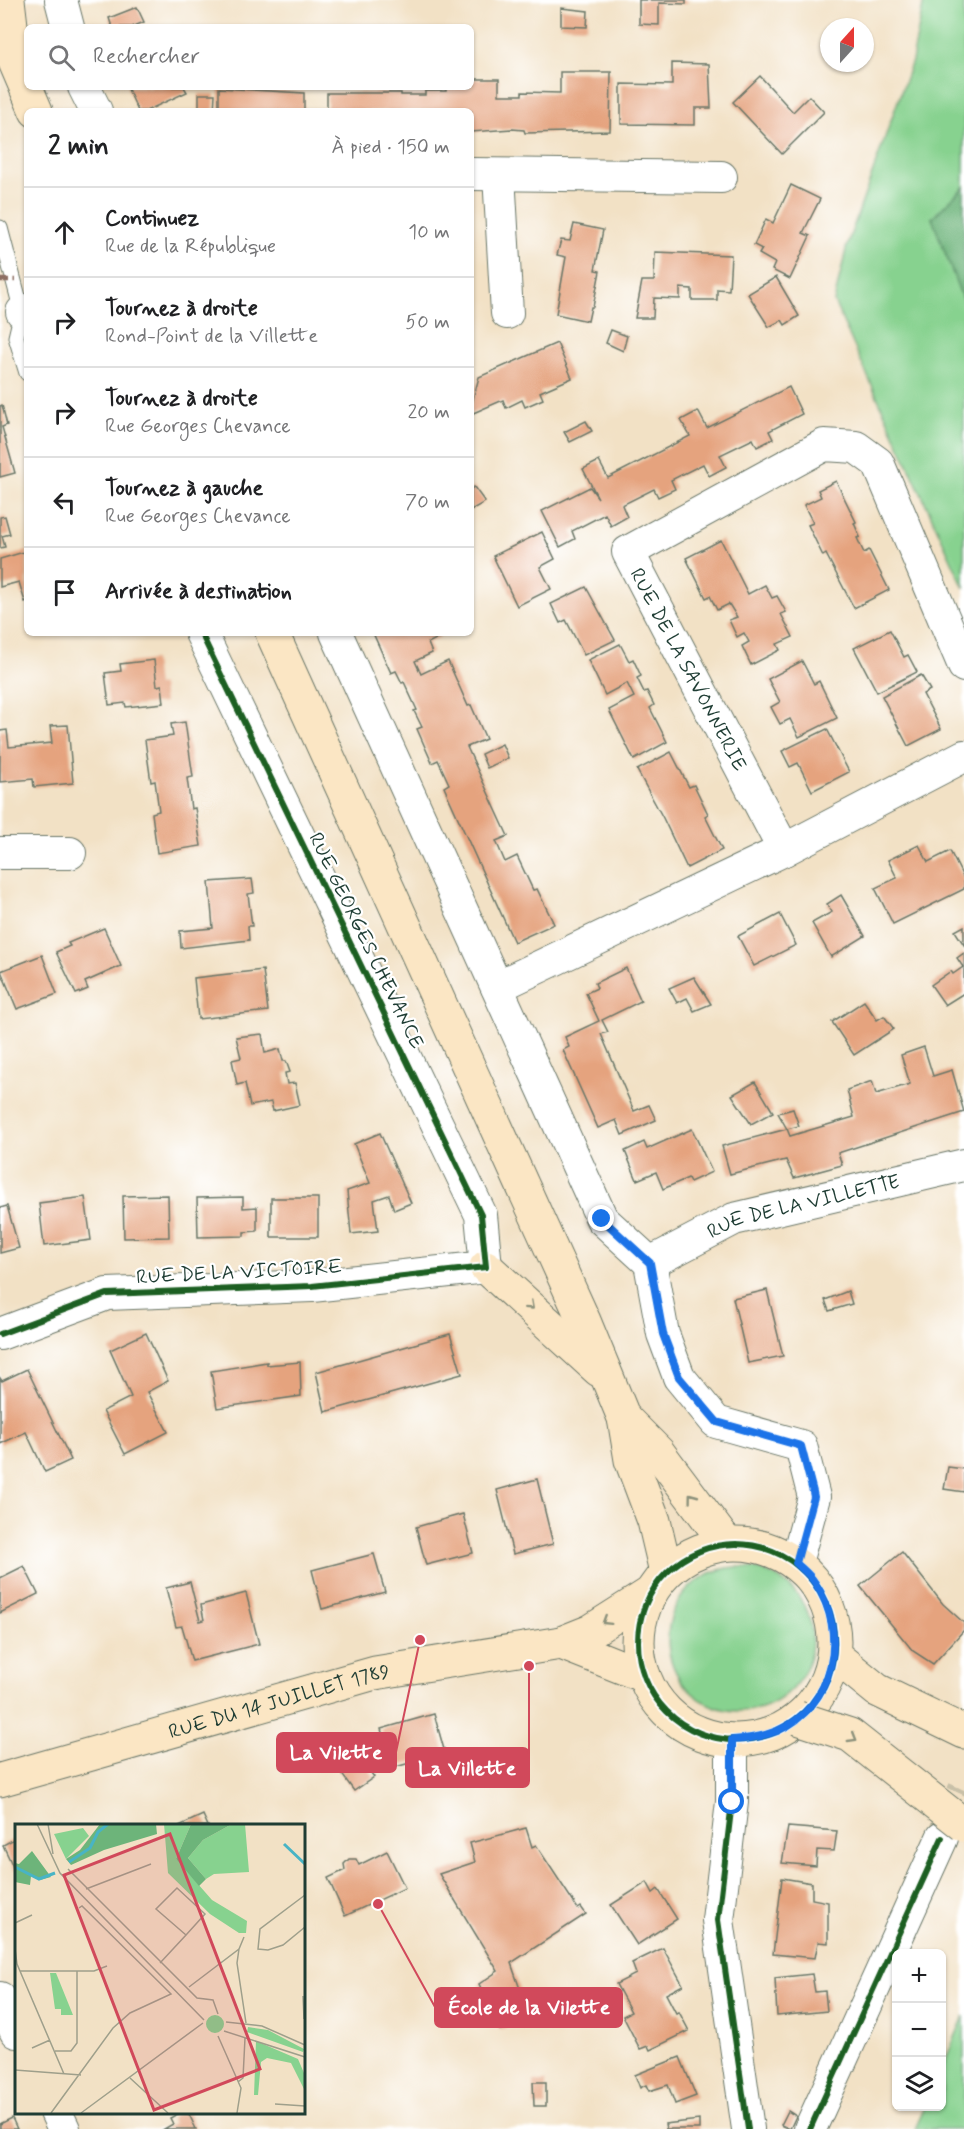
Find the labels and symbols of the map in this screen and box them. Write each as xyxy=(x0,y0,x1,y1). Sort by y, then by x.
north arrow xyxy=(820,18,874,72)
street label: RUE DE LA SAVONNERIE xyxy=(623,564,753,776)
street label: RUE GEORGES CHEVANCE xyxy=(301,828,430,1053)
street label: RUE DE LA VILLETTE xyxy=(703,1169,902,1246)
route end xyxy=(588,1205,614,1231)
street label: RUE DE LA VICTOIRE xyxy=(135,1254,343,1291)
one-way arrow xyxy=(523,1299,533,1310)
one-way arrow xyxy=(688,1492,699,1503)
one-way arrow xyxy=(602,1613,612,1625)
street label: RUE DU 14 JUILLET 1789 xyxy=(166,1659,392,1746)
one-way arrow xyxy=(847,1731,857,1743)
callout: La Vilette xyxy=(277,1733,396,1772)
text: La Vilette xyxy=(290,1739,383,1767)
callout: La Villette xyxy=(406,1748,529,1787)
text: La Villette xyxy=(418,1755,517,1783)
route start xyxy=(718,1788,744,1814)
inset map xyxy=(15,1824,304,2114)
callout: École de la Vilette xyxy=(435,1988,622,2027)
text: École de la Vilette xyxy=(448,1994,611,2022)

